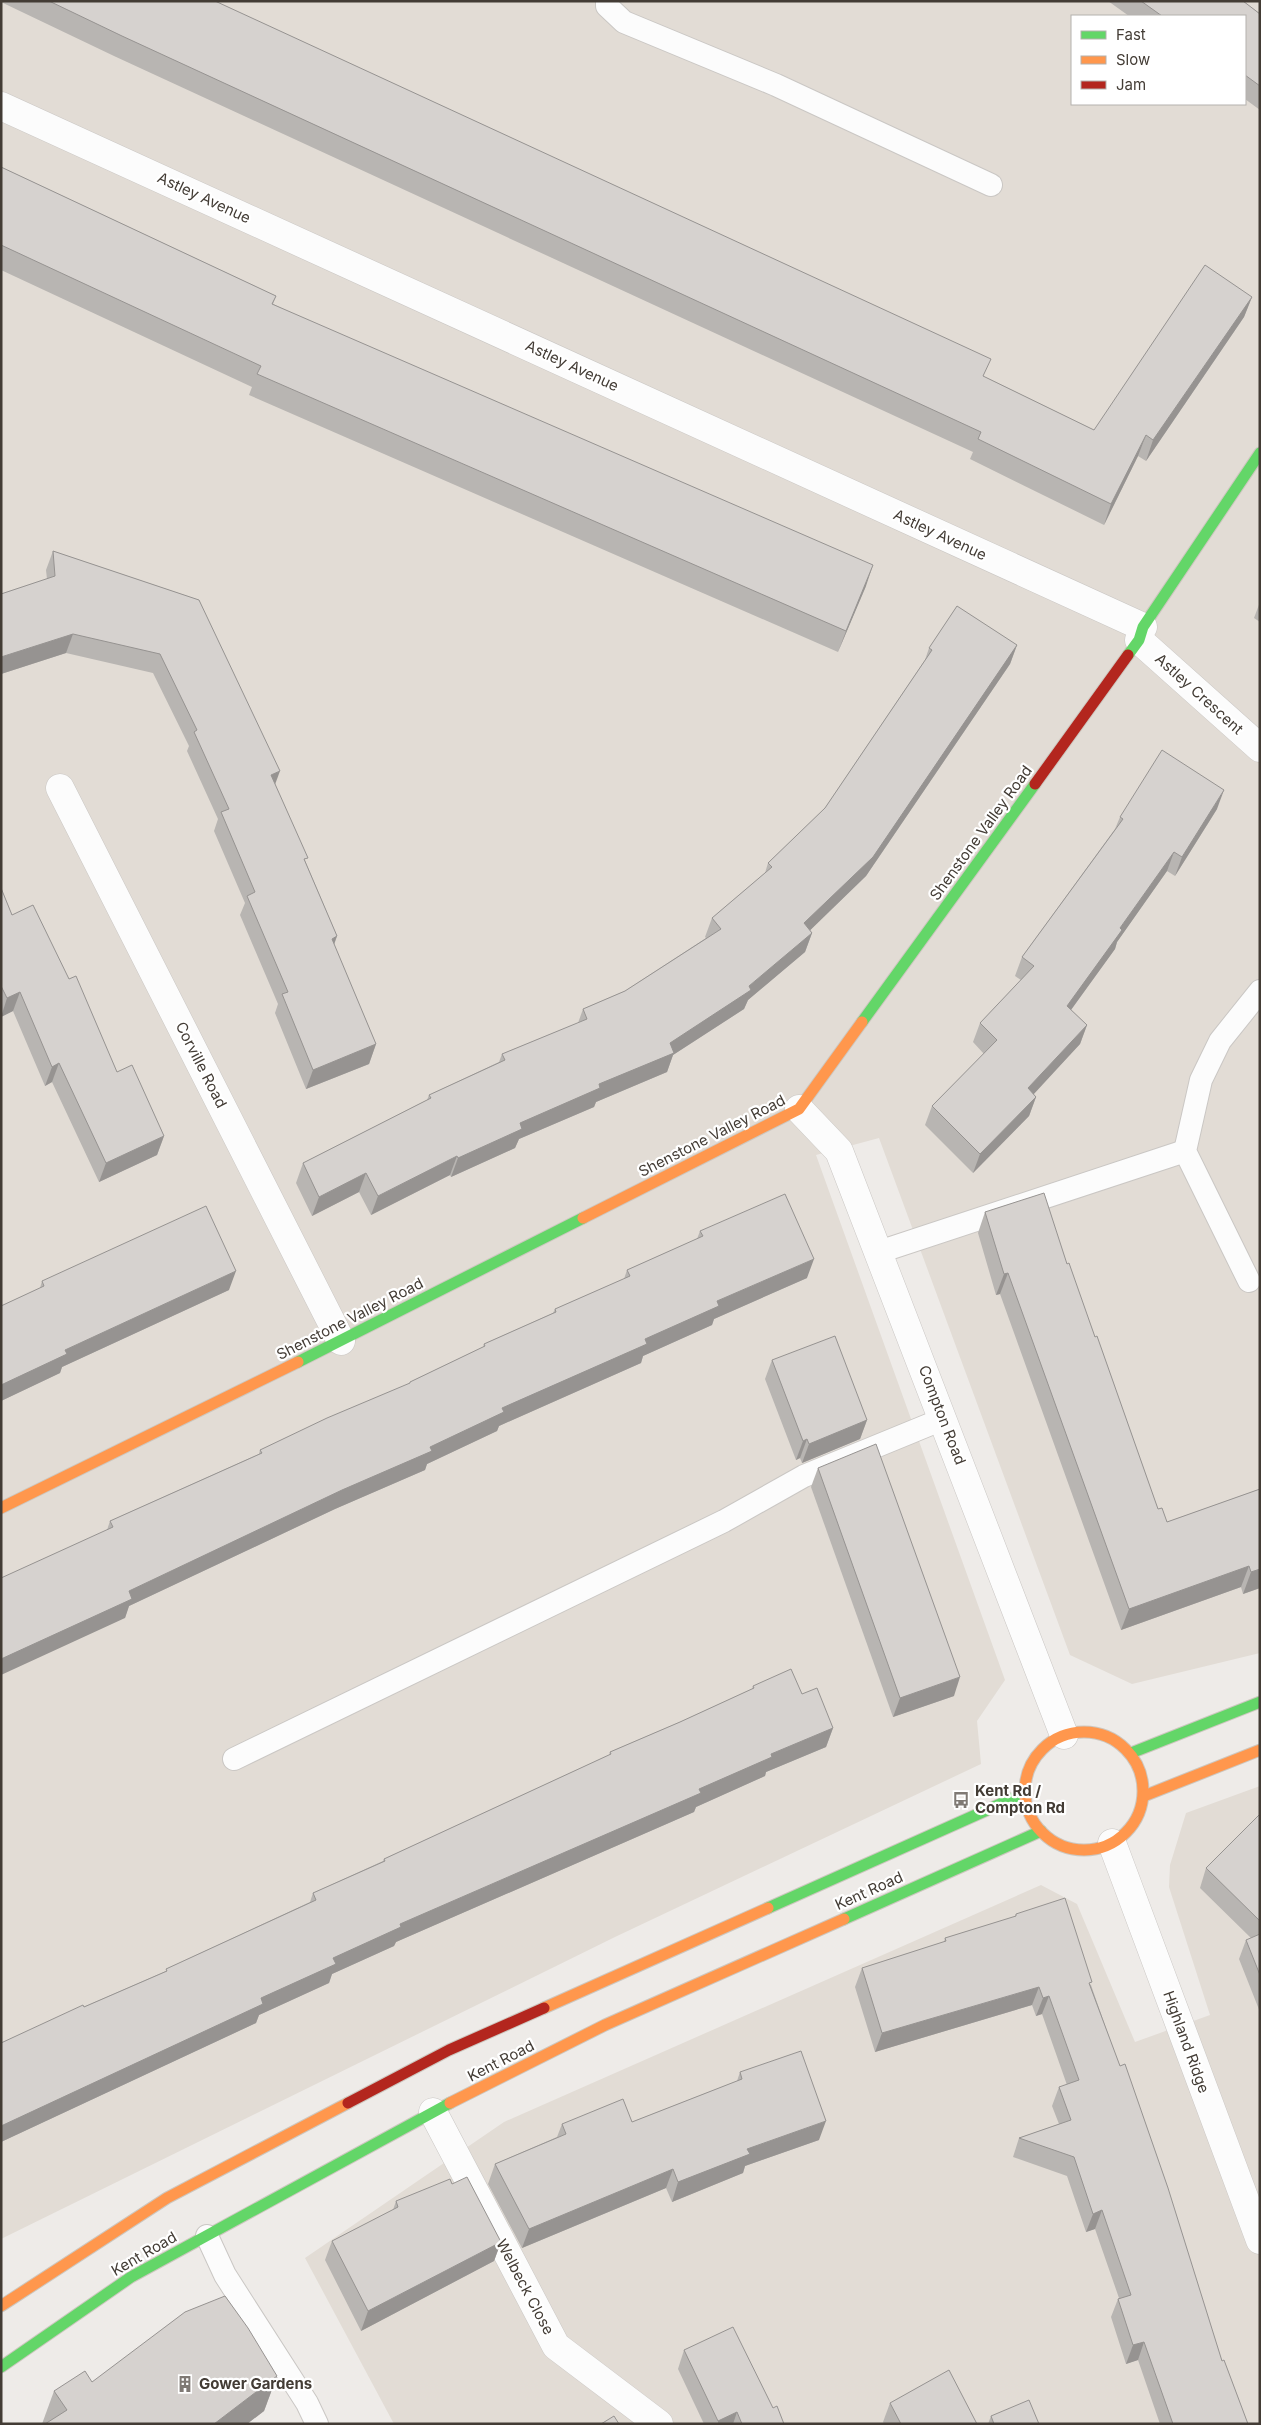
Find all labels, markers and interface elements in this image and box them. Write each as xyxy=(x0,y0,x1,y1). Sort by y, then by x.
legend xyxy=(1071,15,1246,105)
text: Fast xyxy=(1116,25,1146,44)
text: Slow xyxy=(1116,50,1150,69)
text: Jam xyxy=(1116,75,1146,94)
street label: Astley Avenue xyxy=(155,168,254,227)
street label: Astley Avenue xyxy=(523,336,622,395)
street label: Astley Avenue xyxy=(891,505,990,564)
street label: Astley Crescent xyxy=(1151,649,1247,738)
street label: Shenstone Valley Road xyxy=(925,762,1036,904)
street label: Corville Road xyxy=(172,1018,231,1111)
street label: Shenstone Valley Road xyxy=(635,1090,788,1181)
street label: Shenstone Valley Road xyxy=(273,1273,426,1364)
street label: Compton Road xyxy=(915,1362,970,1467)
place label: Kent Rd / Compton Rd xyxy=(975,1781,1065,1817)
bus stop icon: Kent Rd / Compton Rd xyxy=(951,1790,971,1810)
street label: Kent Road xyxy=(832,1867,906,1914)
street label: Highland Ridge xyxy=(1159,1988,1214,2096)
street label: Kent Road xyxy=(464,2036,537,2085)
street label: Kent Road xyxy=(108,2227,180,2280)
street label: Welbeck Close xyxy=(492,2236,559,2338)
building icon: Gower Gardens xyxy=(175,2374,195,2394)
place label: Gower Gardens xyxy=(199,2374,312,2393)

